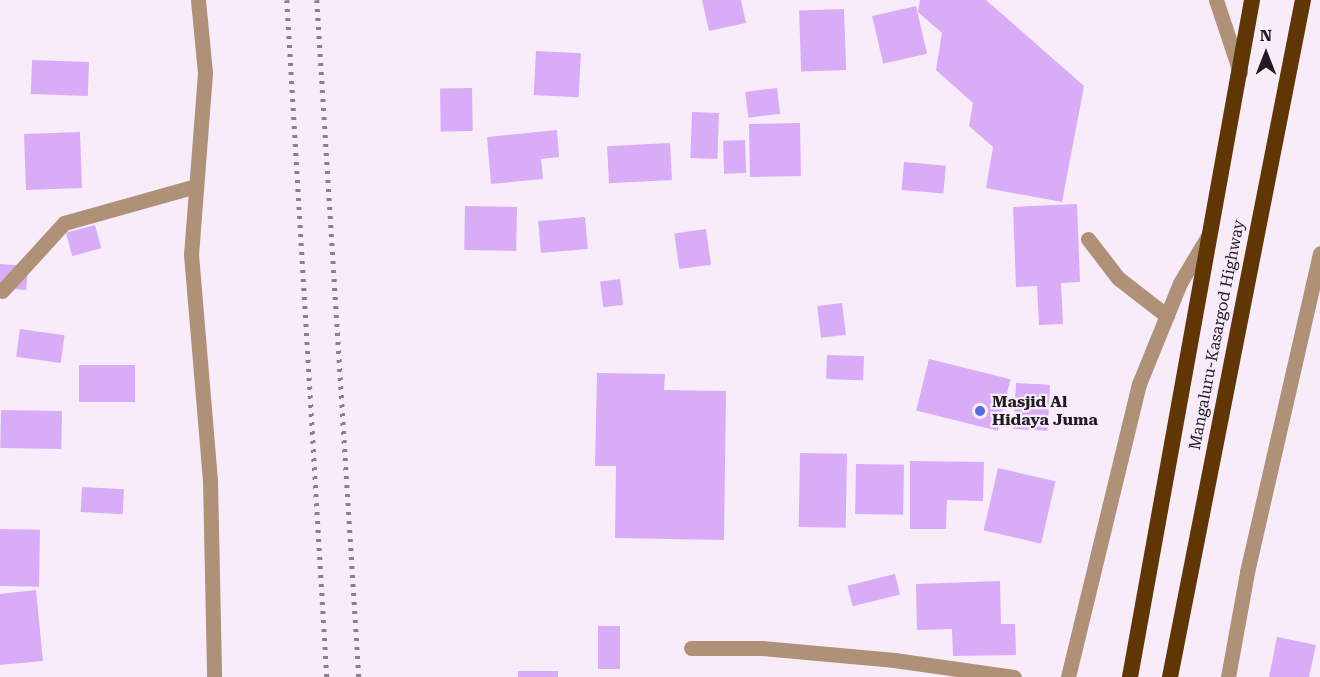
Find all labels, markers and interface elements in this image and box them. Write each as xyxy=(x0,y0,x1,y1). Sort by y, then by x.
north arrow xyxy=(1236,24,1296,84)
text: N xyxy=(1260,26,1272,45)
street label: Mangaluru-Kasargod Highway xyxy=(1185,218,1249,452)
place label: Masjid Al Hidaya Juma xyxy=(992,392,1098,430)
marker: Masjid Al Hidaya Juma xyxy=(973,404,987,418)

